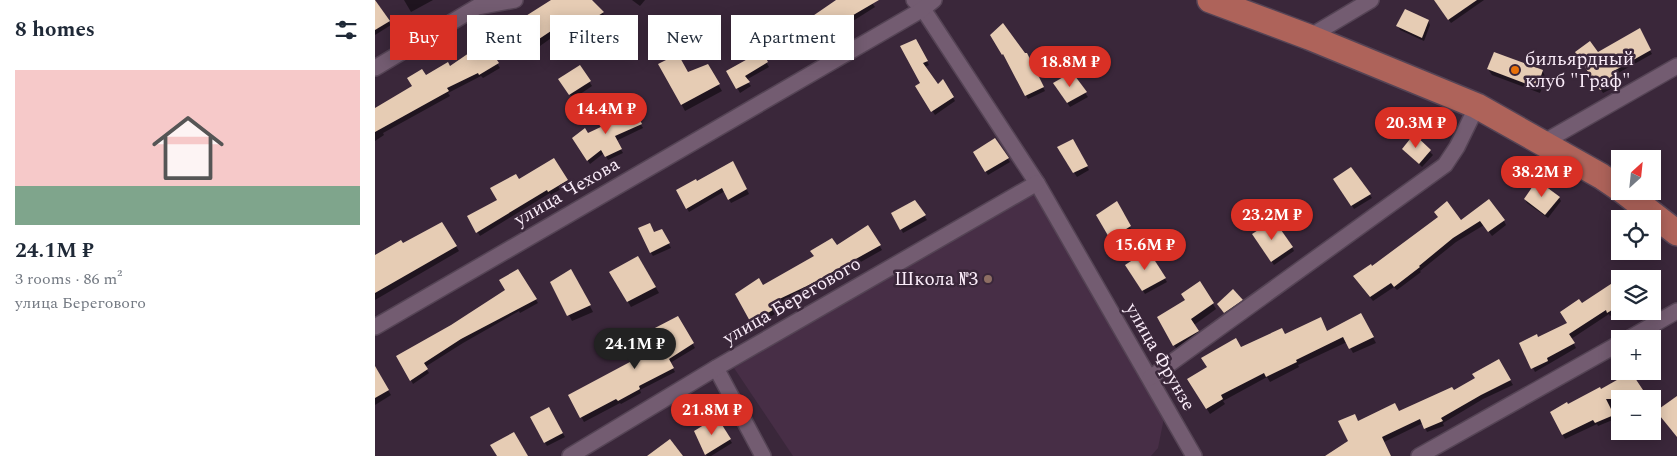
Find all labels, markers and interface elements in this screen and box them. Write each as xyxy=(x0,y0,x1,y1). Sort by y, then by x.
text: 8 homes xyxy=(15,14,95,46)
chip: Buy xyxy=(390,15,457,60)
chip: Rent xyxy=(467,15,540,60)
chip: Filters xyxy=(550,15,638,60)
chip: New xyxy=(648,15,721,60)
chip: Apartment xyxy=(731,15,854,60)
icon: filters xyxy=(332,16,360,44)
place label: бильярдный клуб "Граф" xyxy=(1525,45,1634,96)
pin: 18.8M ₽ xyxy=(1024,46,1116,88)
text: 18.8M ₽ xyxy=(1040,50,1100,74)
marker: бильярдный клуб "Граф" xyxy=(1509,64,1521,76)
pin: 14.4M ₽ xyxy=(560,92,652,135)
text: 14.4M ₽ xyxy=(576,97,636,121)
icon: home xyxy=(143,103,233,193)
pin: 20.3M ₽ xyxy=(1370,106,1462,149)
text: 20.3M ₽ xyxy=(1386,111,1446,135)
street label: улица Чехова xyxy=(508,150,626,234)
north arrow xyxy=(1611,150,1661,200)
map controls xyxy=(1611,150,1661,440)
pin: 38.2M ₽ xyxy=(1496,156,1588,198)
text: 38.2M ₽ xyxy=(1512,160,1572,184)
pin: 23.2M ₽ xyxy=(1226,198,1318,241)
text: 23.2M ₽ xyxy=(1242,203,1302,227)
button: locate xyxy=(1611,210,1661,260)
pin: 15.6M ₽ xyxy=(1099,228,1191,271)
text: 15.6M ₽ xyxy=(1115,233,1175,257)
text: 24.1M ₽ xyxy=(15,235,94,267)
street label: улица Берегового xyxy=(717,250,867,353)
place label: Школа №3 xyxy=(894,265,978,294)
text: 3 rooms · 86 m² xyxy=(15,267,122,291)
button: layers xyxy=(1611,270,1661,320)
marker: Школа №3 xyxy=(982,273,994,285)
text: улица Берегового xyxy=(15,291,146,315)
street label: улица Фрунзе xyxy=(1117,297,1203,417)
pin: 24.1M ₽ xyxy=(589,328,681,370)
button: + xyxy=(1611,330,1661,380)
text: 24.1M ₽ xyxy=(605,332,665,356)
button: − xyxy=(1611,390,1661,440)
pin: 21.8M ₽ xyxy=(666,394,758,436)
text: 21.8M ₽ xyxy=(682,398,742,422)

